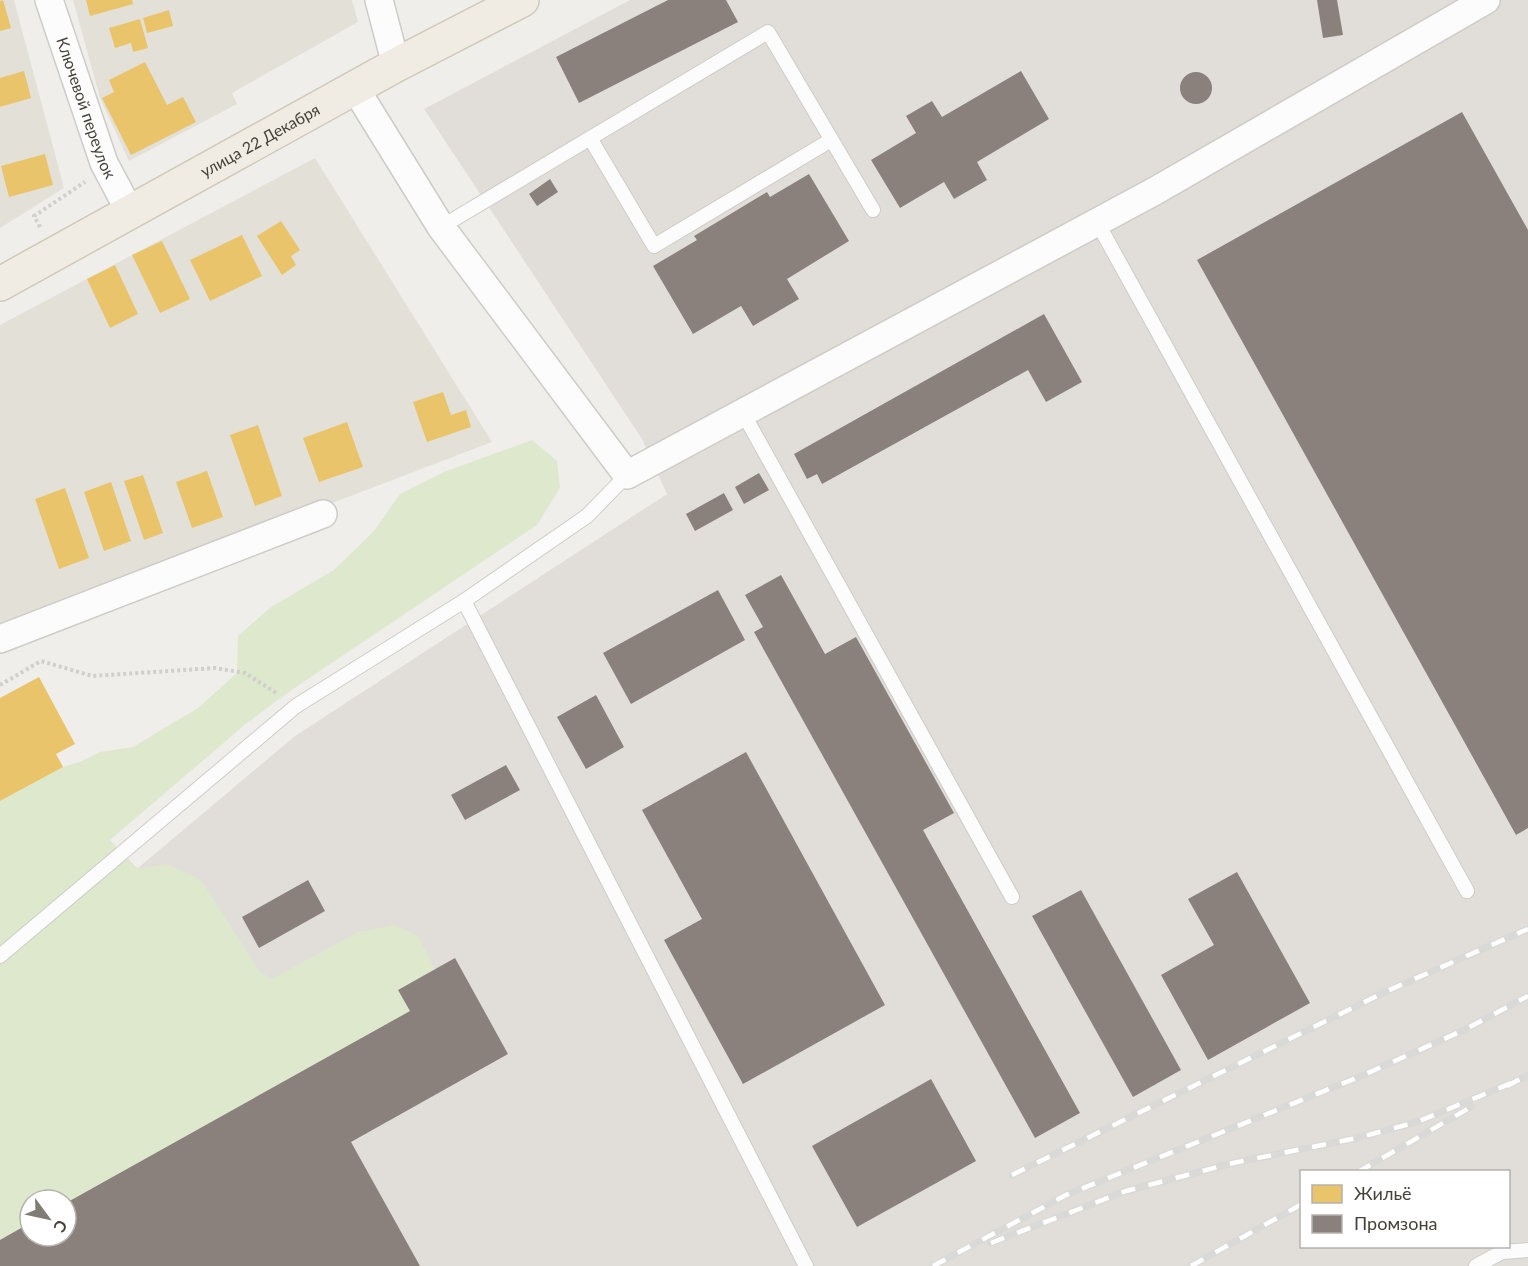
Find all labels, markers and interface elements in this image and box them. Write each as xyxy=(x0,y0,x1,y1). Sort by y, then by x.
street label: Ключевой переулок xyxy=(53,34,121,182)
street label: улица 22 Декабря xyxy=(197,99,323,180)
legend xyxy=(1300,1170,1510,1248)
text: Жильё xyxy=(1354,1182,1412,1204)
north arrow xyxy=(18,1188,78,1248)
text: Промзона xyxy=(1354,1212,1437,1234)
text: С xyxy=(50,1217,72,1236)

